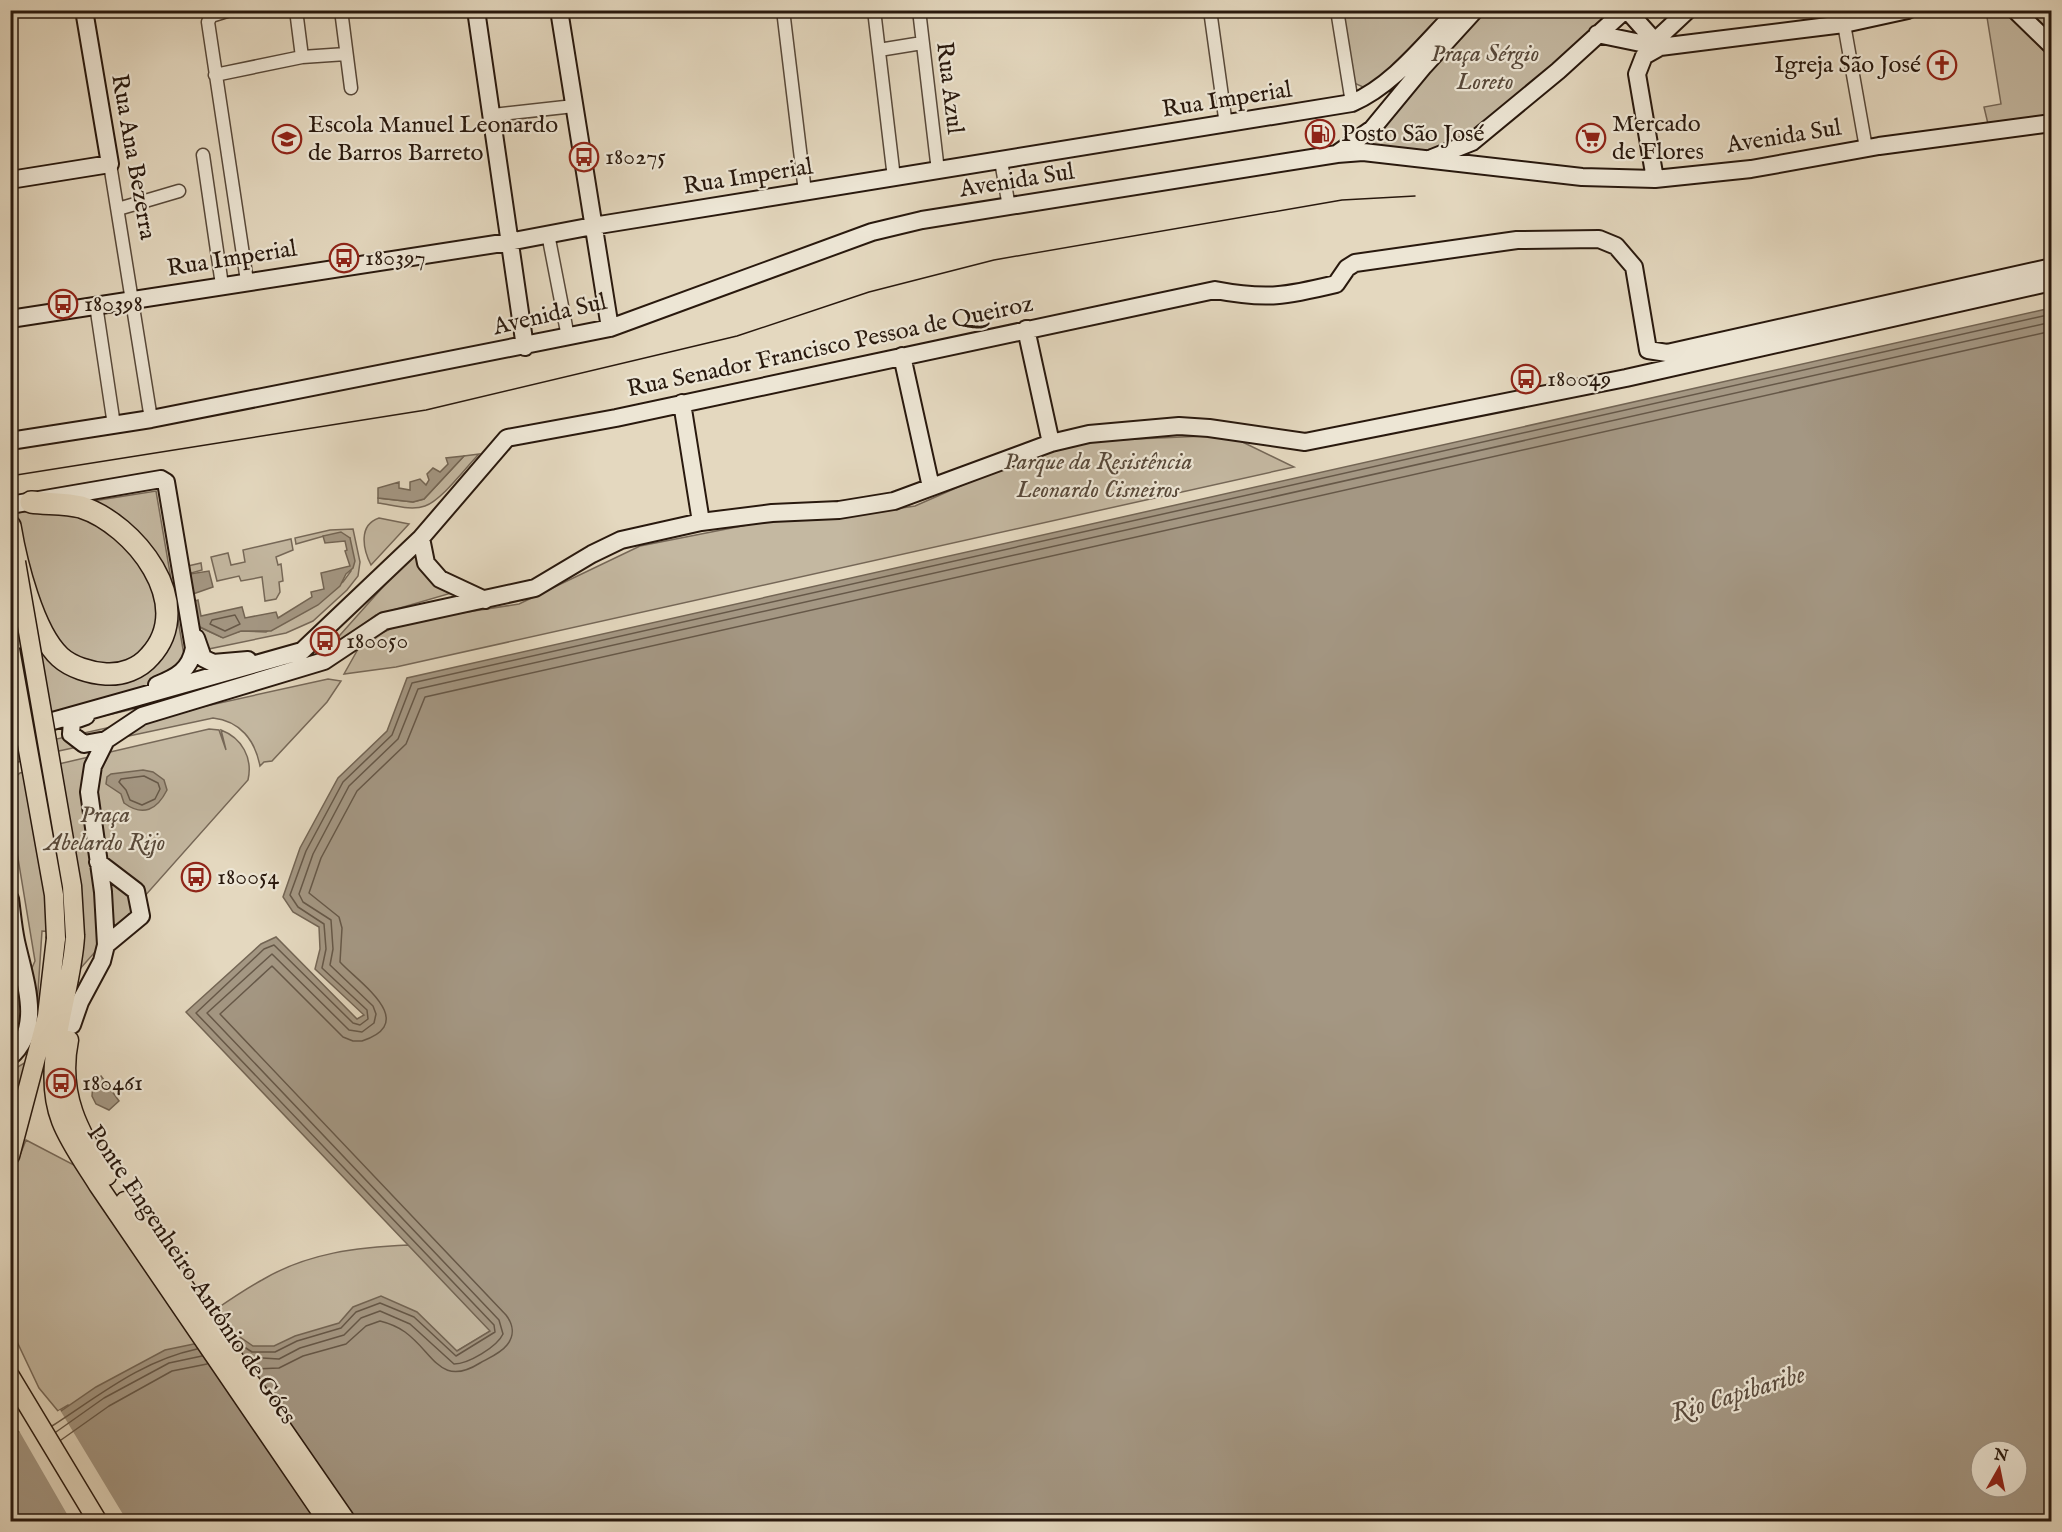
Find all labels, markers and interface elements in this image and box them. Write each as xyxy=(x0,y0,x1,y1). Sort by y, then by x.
park label: Praça Sérgio Loreto xyxy=(1431,39,1539,98)
street label: Rua Azul xyxy=(928,40,970,136)
church icon: Igreja São José xyxy=(1926,49,1958,81)
place label: Igreja São José xyxy=(1774,50,1921,81)
street label: Rua Ana Bezerra xyxy=(103,72,163,243)
street label: Rua Imperial xyxy=(1160,74,1295,126)
place label: Mercado de Flores xyxy=(1612,109,1704,168)
place label: Escola Manuel Leonardo de Barros Barreto xyxy=(308,110,558,169)
street label: Avenida Sul xyxy=(1723,113,1844,162)
fuel station icon: Posto São José xyxy=(1304,118,1336,150)
place label: Posto São José xyxy=(1341,119,1485,150)
supermarket icon: Mercado de Flores xyxy=(1575,122,1607,154)
school or university icon: Escola Manuel Leonardo de Barros Barreto xyxy=(271,123,303,155)
bus stop icon: 180275 xyxy=(568,141,600,173)
place label: 180275 xyxy=(605,142,666,173)
street label: Rua Imperial xyxy=(681,151,816,203)
street label: Avenida Sul xyxy=(956,157,1077,206)
street label: Rua Imperial xyxy=(165,233,300,285)
bus stop icon: 180397 xyxy=(328,242,360,274)
place label: 180397 xyxy=(365,243,426,274)
street label: Avenida Sul xyxy=(489,287,610,343)
bus stop icon: 180398 xyxy=(47,288,79,320)
place label: 180398 xyxy=(84,289,143,320)
street label: Rua Senador Francisco Pessoa de Queiroz xyxy=(624,289,1036,405)
bus stop icon: 180049 xyxy=(1510,363,1542,395)
place label: 180049 xyxy=(1547,364,1611,395)
park label: Parque da Resistência Leonardo Cisneiros xyxy=(1004,447,1192,506)
bus stop icon: 180050 xyxy=(309,625,341,657)
place label: 180050 xyxy=(346,626,408,657)
park label: Praça Abelardo Rijo xyxy=(42,800,165,859)
bus stop icon: 180054 xyxy=(180,861,212,893)
place label: 180054 xyxy=(217,862,280,893)
bus stop icon: 180461 xyxy=(45,1067,77,1099)
place label: 180461 xyxy=(82,1068,143,1099)
street label: Ponte Engenheiro Antônio de Góes xyxy=(79,1119,303,1431)
water label: Rio Capibaribe xyxy=(1667,1358,1809,1430)
north arrow xyxy=(1969,1439,2029,1499)
text: N xyxy=(1992,1445,2010,1467)

